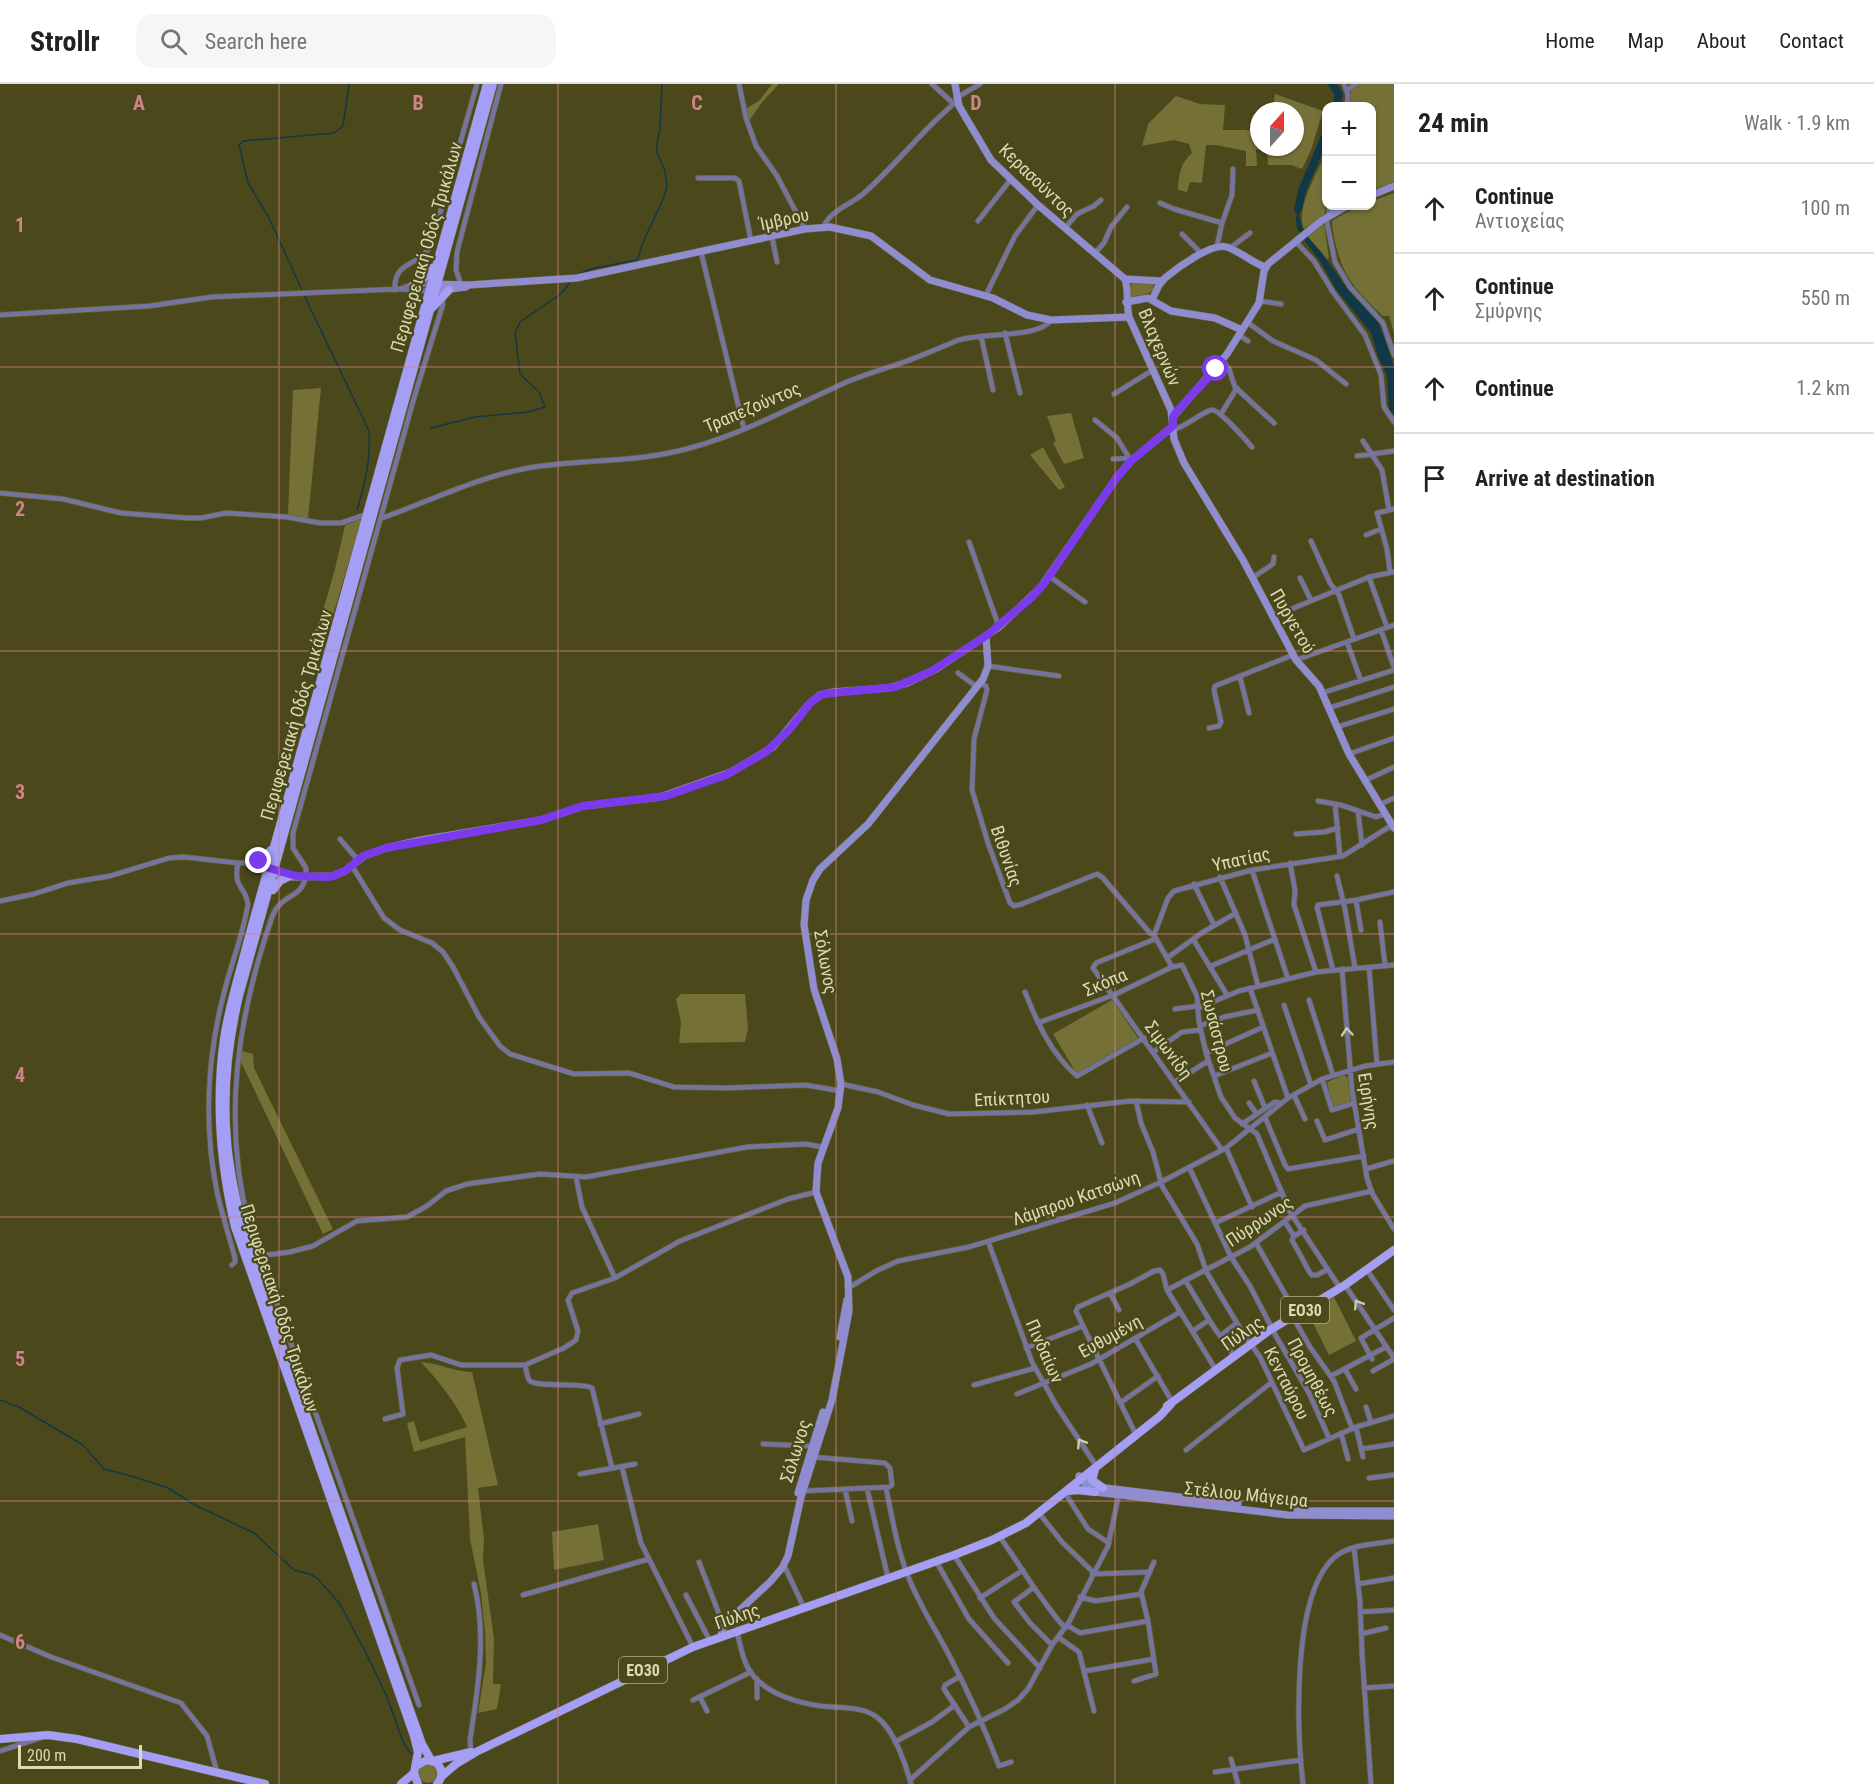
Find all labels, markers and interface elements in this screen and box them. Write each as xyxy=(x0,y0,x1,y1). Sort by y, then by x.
search box xyxy=(136,14,556,68)
text: Strollr xyxy=(30,25,100,58)
icon: search xyxy=(157,25,190,58)
text: Search here xyxy=(205,29,307,54)
text: Home xyxy=(1545,29,1595,53)
text: Map xyxy=(1628,29,1664,53)
text: About xyxy=(1697,29,1746,53)
text: Contact xyxy=(1779,29,1844,53)
text: A xyxy=(133,91,145,115)
text: B xyxy=(412,91,424,115)
text: C xyxy=(691,91,703,115)
text: D xyxy=(970,91,982,115)
north arrow xyxy=(1250,102,1304,156)
map controls xyxy=(1322,102,1376,210)
button: + xyxy=(1322,102,1376,156)
text: 24 min xyxy=(1418,108,1489,138)
text: Walk · 1.9 km xyxy=(1744,111,1850,135)
street label: Περιφερειακή Οδός Τρικάλων xyxy=(386,139,466,355)
street label: Κερασούντος xyxy=(995,139,1079,221)
button: − xyxy=(1322,156,1376,210)
text: Continue xyxy=(1475,184,1554,209)
icon: ahead xyxy=(1418,192,1451,225)
text: 100 m xyxy=(1801,196,1850,220)
street label: Ίμβρου xyxy=(756,203,811,235)
text: Αντιοχείας xyxy=(1475,209,1565,233)
text: 1 xyxy=(15,213,25,237)
text: Continue xyxy=(1475,274,1554,299)
icon: ahead xyxy=(1418,282,1451,315)
text: 550 m xyxy=(1801,286,1850,310)
text: Σμύρνης xyxy=(1475,299,1543,323)
street label: Βλαχερνών xyxy=(1134,305,1186,389)
route start xyxy=(1202,355,1228,381)
icon: ahead xyxy=(1418,372,1451,405)
text: Continue xyxy=(1475,376,1554,401)
text: 1.2 km xyxy=(1796,376,1850,400)
street label: Τραπεζούντος xyxy=(701,377,803,437)
icon: arrive xyxy=(1418,462,1451,495)
text: Arrive at destination xyxy=(1475,466,1655,491)
text: 2 xyxy=(15,497,25,521)
street label: Πυργετού xyxy=(1266,585,1320,657)
street label: Περιφερειακή Οδός Τρικάλων xyxy=(256,607,336,823)
text: 3 xyxy=(15,780,25,804)
street label: Βιθυνίας xyxy=(987,823,1027,889)
street label: Υπατίας xyxy=(1210,843,1272,875)
route end xyxy=(245,847,271,873)
street label: Σόλωνος xyxy=(810,928,842,996)
street label: Σκόπα xyxy=(1080,963,1130,1000)
street label: Σωσάστρου xyxy=(1197,988,1237,1074)
street label: Σιμωνίδη xyxy=(1141,1017,1197,1083)
one-way arrow xyxy=(1341,1028,1354,1037)
text: 4 xyxy=(15,1063,25,1087)
street label: Ειρήνης xyxy=(1354,1071,1384,1131)
street label: Επίκτητου xyxy=(974,1086,1050,1110)
street label: Λάμπρου Κατσώνη xyxy=(1010,1166,1142,1230)
street label: Πύρρωνος xyxy=(1222,1191,1296,1251)
street label: Περιφερειακή Οδός Τρικάλων xyxy=(236,1201,324,1415)
road number: ΕΟ30 xyxy=(1281,1297,1329,1323)
one-way arrow xyxy=(1354,1300,1365,1311)
street label: Ευθυμένη xyxy=(1075,1310,1145,1362)
street label: Πύλης xyxy=(1217,1311,1267,1355)
street label: Πινδαίων xyxy=(1022,1316,1068,1386)
street label: Προμηθέως xyxy=(1284,1334,1342,1420)
street label: Κενταύρου xyxy=(1260,1343,1314,1423)
text: 5 xyxy=(15,1347,25,1371)
street label: Σόλωνος xyxy=(776,1417,814,1485)
one-way arrow xyxy=(1077,1439,1088,1450)
street label: Στέλιου Μάγειρα xyxy=(1183,1477,1309,1511)
street label: Πύλης xyxy=(712,1599,762,1633)
text: 6 xyxy=(15,1630,25,1654)
road number: ΕΟ30 xyxy=(619,1657,667,1683)
scale bar xyxy=(18,1742,142,1770)
text: 200 m xyxy=(27,1746,66,1765)

